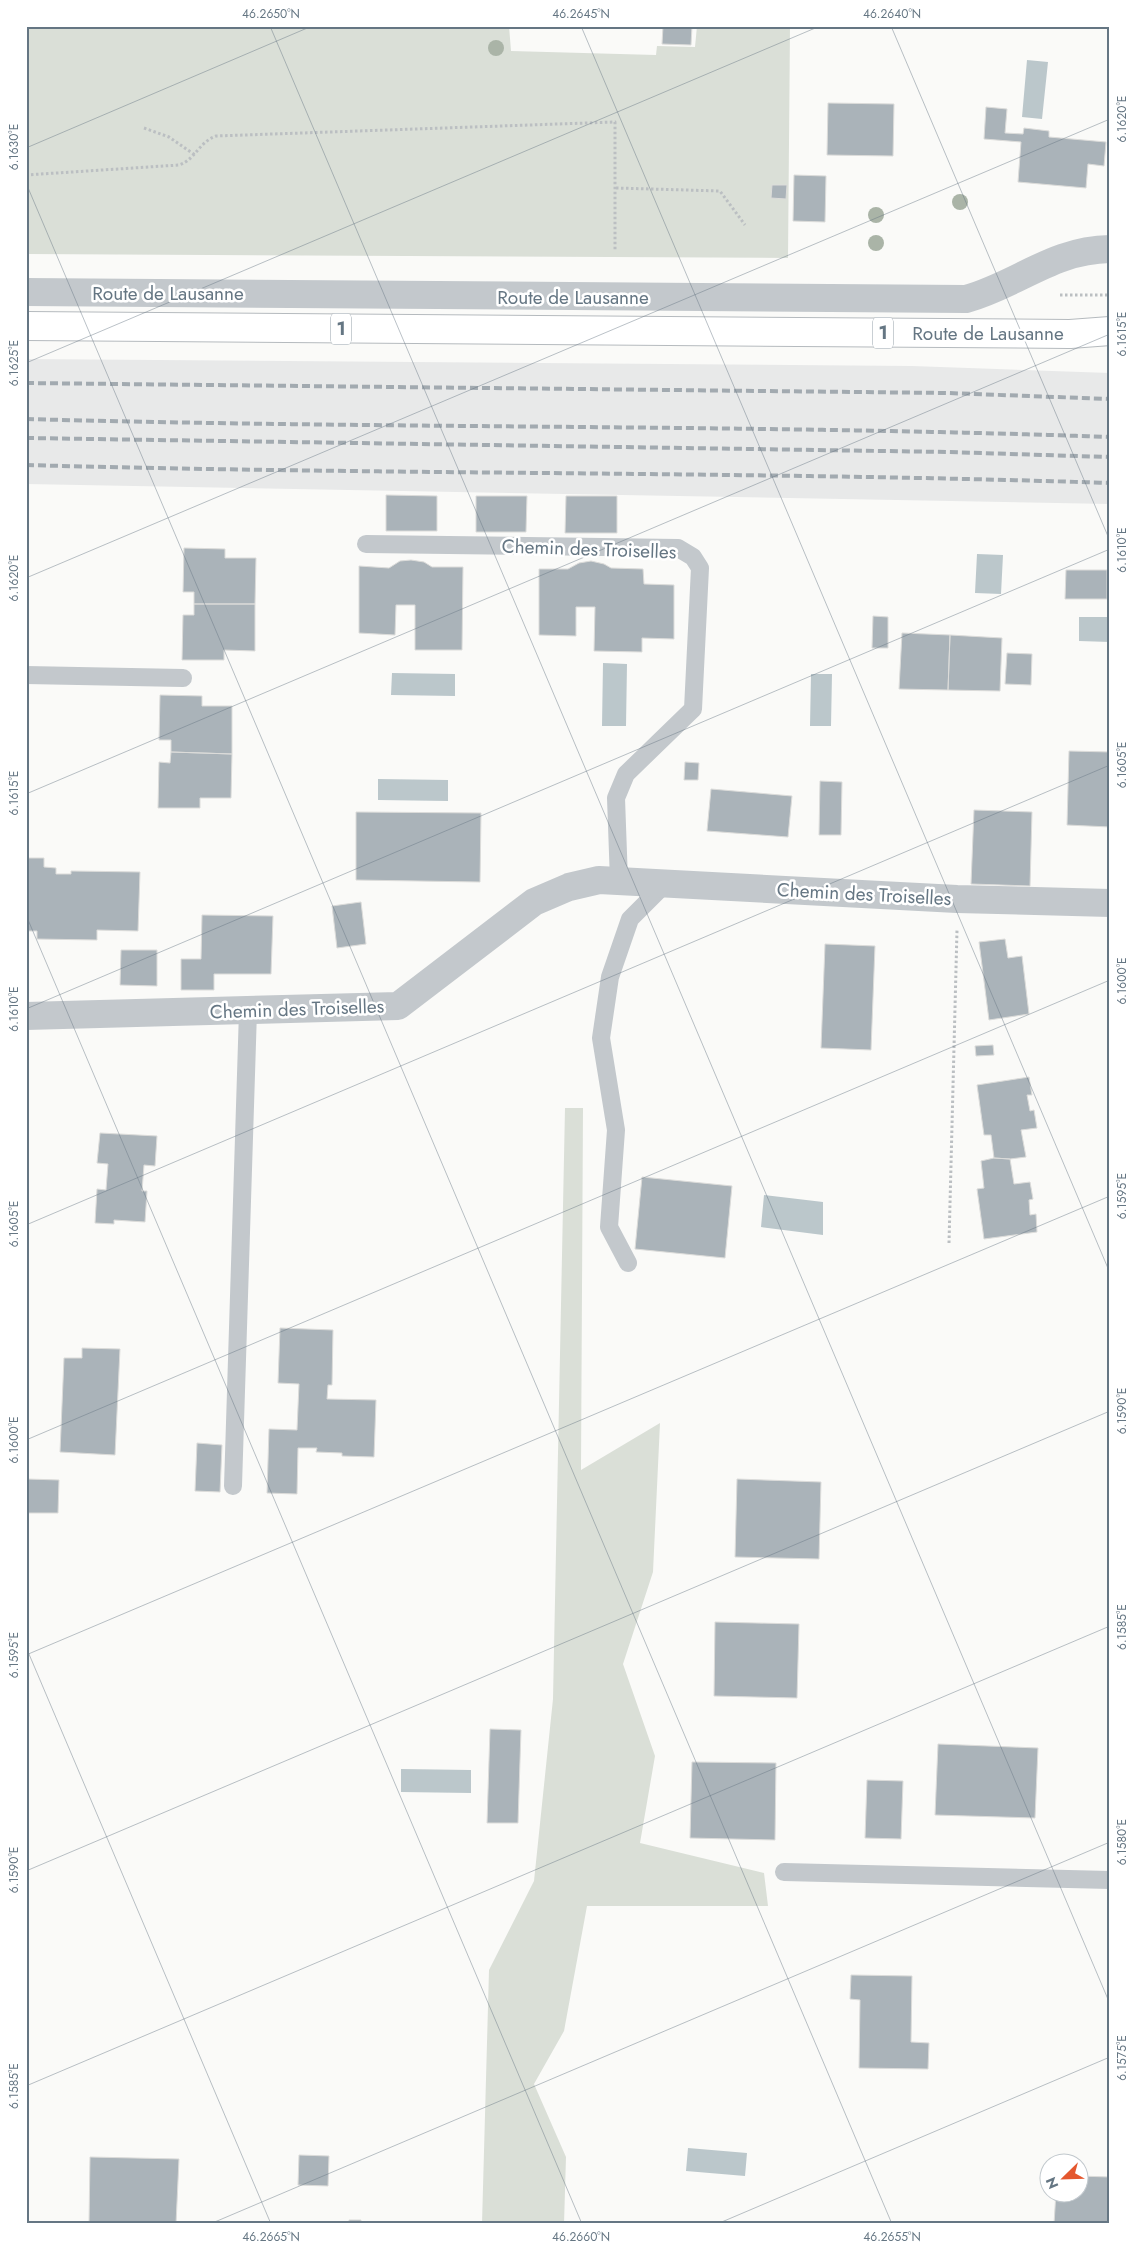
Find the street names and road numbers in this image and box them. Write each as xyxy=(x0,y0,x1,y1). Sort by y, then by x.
street label: Route de Lausanne xyxy=(92,280,244,307)
street label: Route de Lausanne xyxy=(497,284,649,311)
road number: 1 xyxy=(331,314,351,344)
road number: 1 xyxy=(873,317,893,348)
street label: Route de Lausanne xyxy=(912,320,1064,347)
street label: Chemin des Troiselles xyxy=(501,532,677,566)
street label: Chemin des Troiselles xyxy=(776,876,952,912)
street label: Chemin des Troiselles xyxy=(209,992,385,1026)

